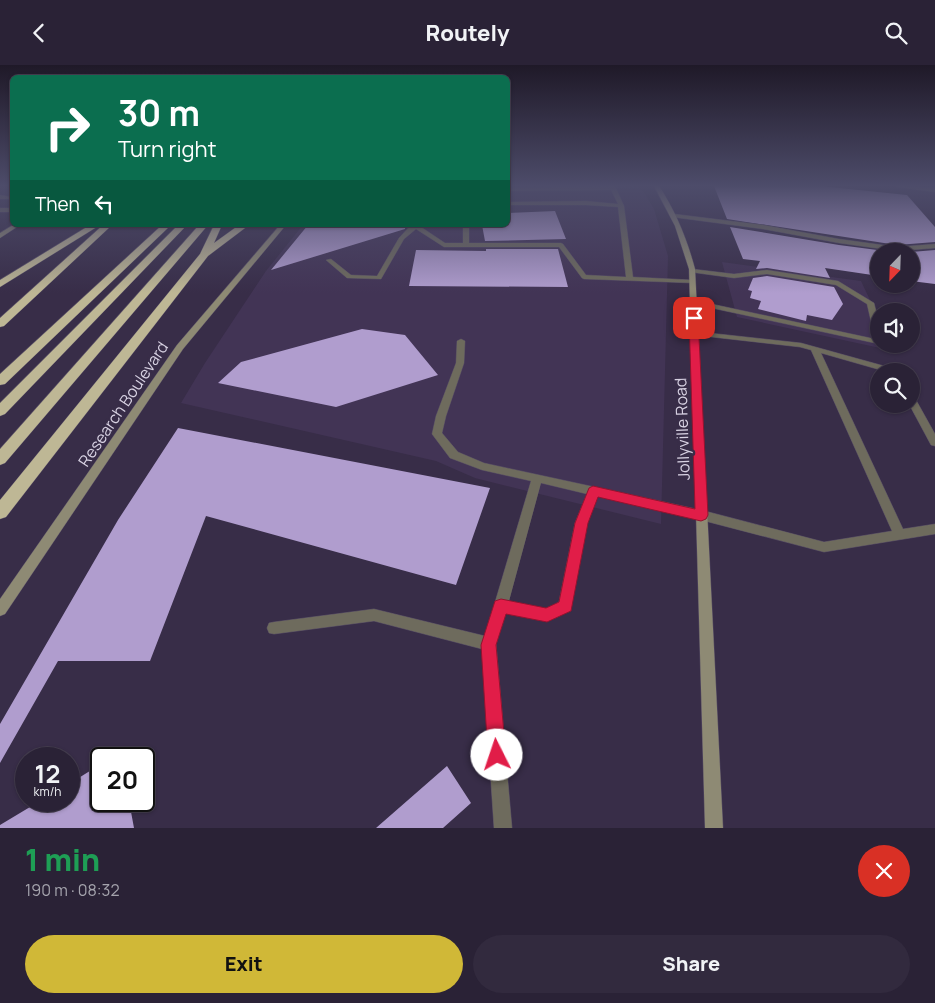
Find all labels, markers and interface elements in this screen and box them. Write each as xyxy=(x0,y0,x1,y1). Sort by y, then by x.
text: Routely xyxy=(425,18,510,48)
icon: back xyxy=(25,19,53,47)
icon: search xyxy=(882,19,910,47)
text: 30 m xyxy=(118,89,200,137)
icon: right xyxy=(35,95,100,160)
text: Turn right xyxy=(118,134,216,164)
icon: left xyxy=(90,190,118,218)
text: Then xyxy=(35,191,80,217)
north arrow xyxy=(870,243,920,293)
map controls xyxy=(870,243,920,413)
pin xyxy=(673,297,715,339)
button: sound xyxy=(870,303,920,353)
icon: arrive xyxy=(680,304,708,332)
street label: Research Boulevard xyxy=(73,337,173,471)
button: search xyxy=(870,363,920,413)
street label: Jollyville Road xyxy=(669,377,695,481)
position arrow xyxy=(470,728,522,780)
speed limit sign: 20 xyxy=(90,747,155,812)
text: 12 xyxy=(35,756,60,791)
text: km/h xyxy=(34,783,61,800)
text: 1 min xyxy=(25,839,100,880)
button: close xyxy=(858,845,910,897)
text: 190 m · 08:32 xyxy=(25,879,120,901)
button: Exit xyxy=(25,935,463,993)
button: Share xyxy=(473,935,910,993)

